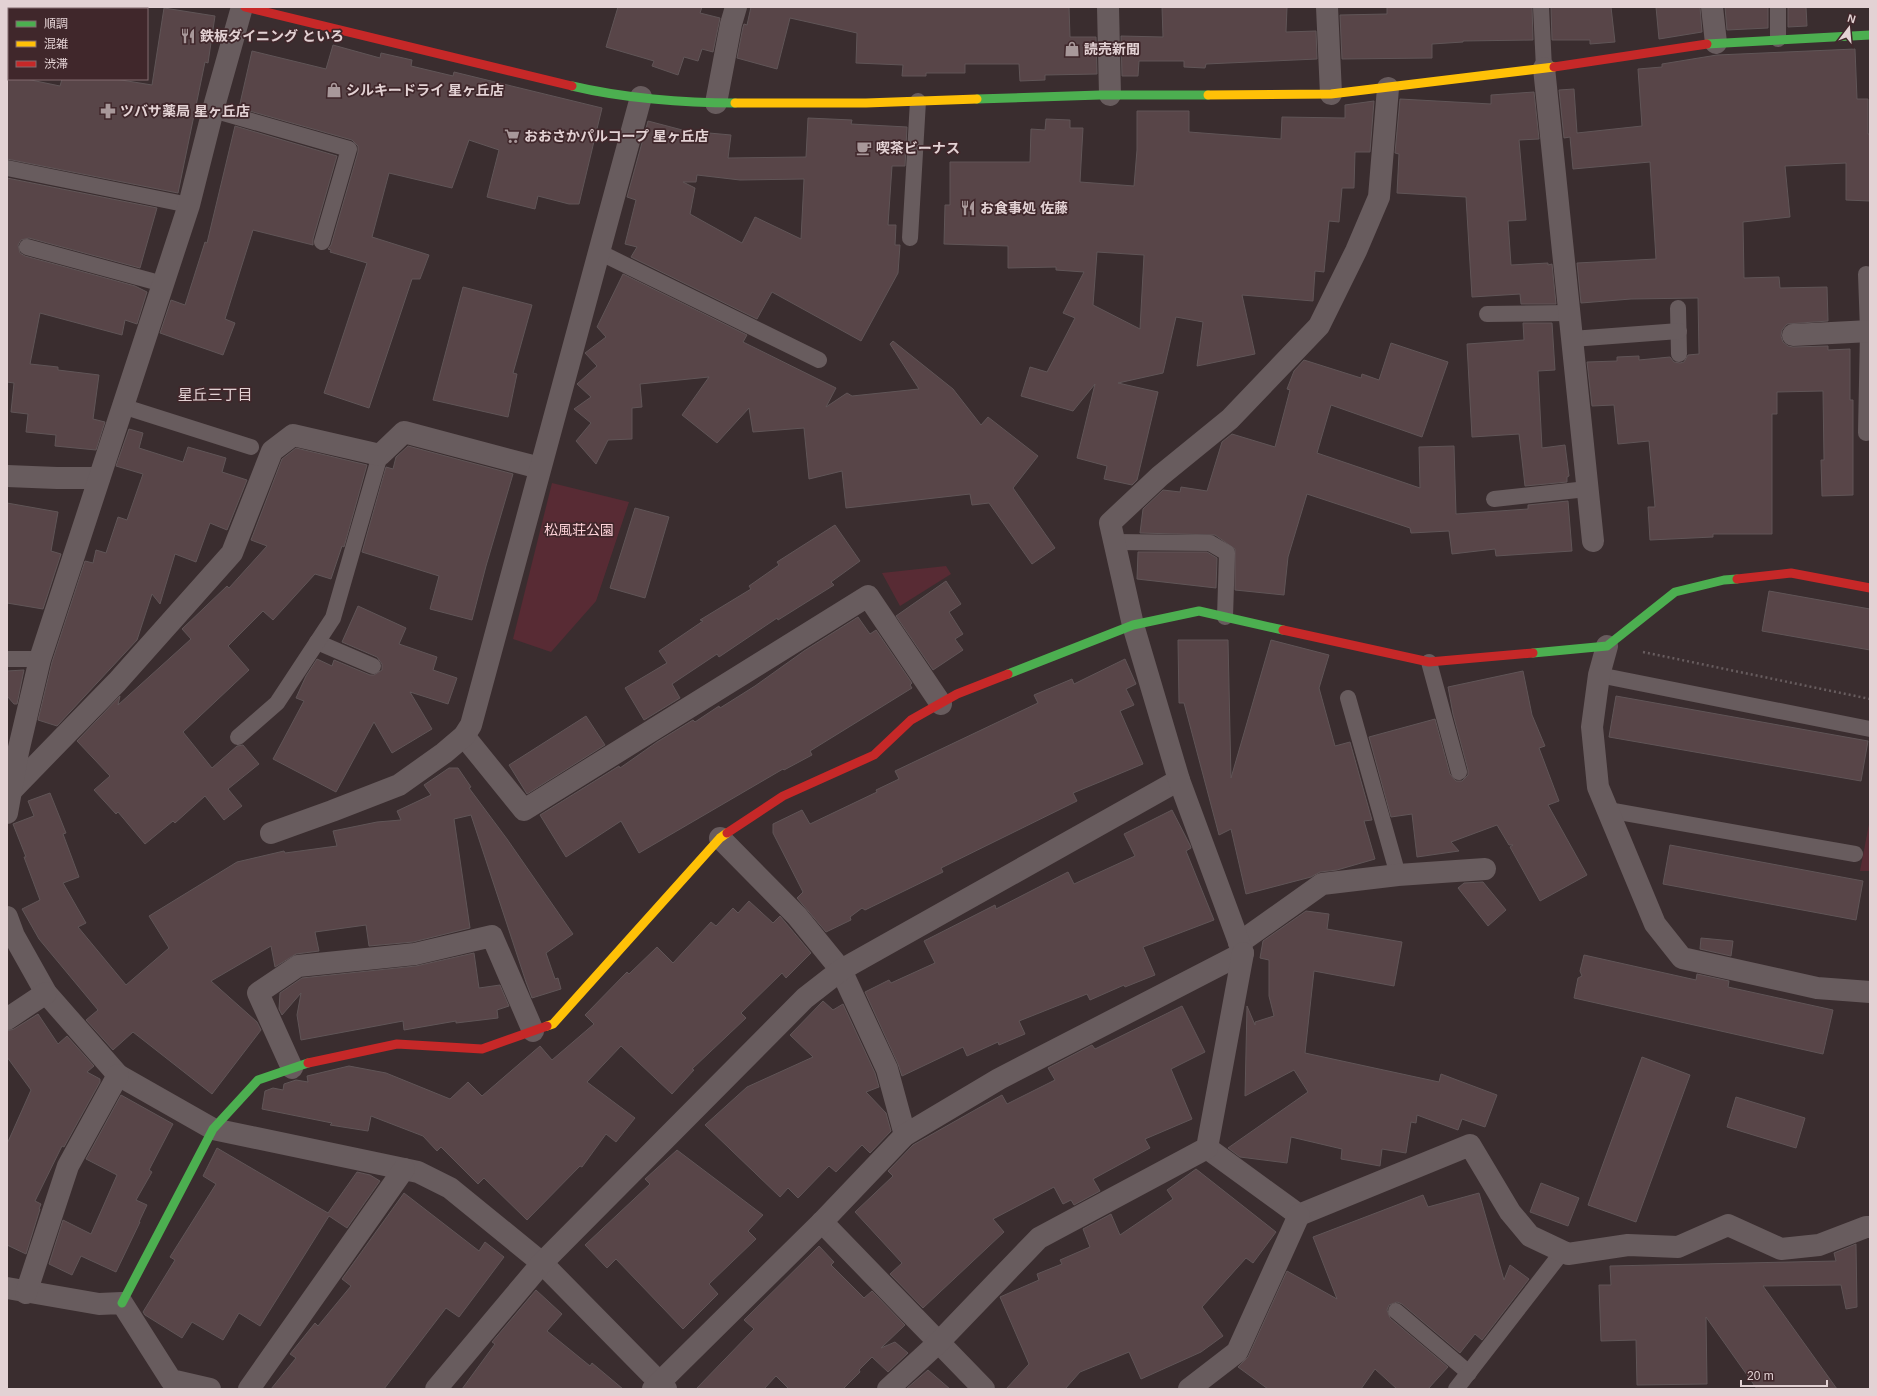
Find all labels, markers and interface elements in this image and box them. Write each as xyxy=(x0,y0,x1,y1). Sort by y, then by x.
legend xyxy=(8,8,148,80)
north arrow xyxy=(1829,8,1869,48)
text: N xyxy=(1846,12,1857,25)
text: 順調 xyxy=(44,17,68,31)
restaurant icon: 鉄板ダイニング といろ xyxy=(179,27,197,45)
place label: 鉄板ダイニング といろ xyxy=(200,28,344,44)
text: 混雑 xyxy=(44,37,68,51)
shop icon: 読売新聞 xyxy=(1063,40,1081,58)
place label: 読売新聞 xyxy=(1084,41,1140,57)
text: 渋滞 xyxy=(44,57,68,71)
shop icon: シルキードライ 星ヶ丘店 xyxy=(325,81,343,99)
place label: シルキードライ 星ヶ丘店 xyxy=(346,82,504,98)
pharmacy icon: ツバサ薬局 星ヶ丘店 xyxy=(99,102,117,120)
place label: ツバサ薬局 星ヶ丘店 xyxy=(120,103,250,119)
supermarket icon: おおさかパルコープ 星ヶ丘店 xyxy=(503,127,521,145)
place label: おおさかパルコープ 星ヶ丘店 xyxy=(524,128,709,144)
cafe icon: 喫茶ビーナス xyxy=(855,139,873,157)
place label: 喫茶ビーナス xyxy=(876,140,960,156)
restaurant icon: お食事処 佐藤 xyxy=(959,199,977,217)
place label: お食事処 佐藤 xyxy=(980,200,1068,216)
district label: 星丘三丁目 xyxy=(177,386,253,403)
park label: 松風荘公園 xyxy=(544,522,614,538)
scale bar xyxy=(1741,1362,1827,1388)
text: 20 m xyxy=(1747,1369,1774,1383)

